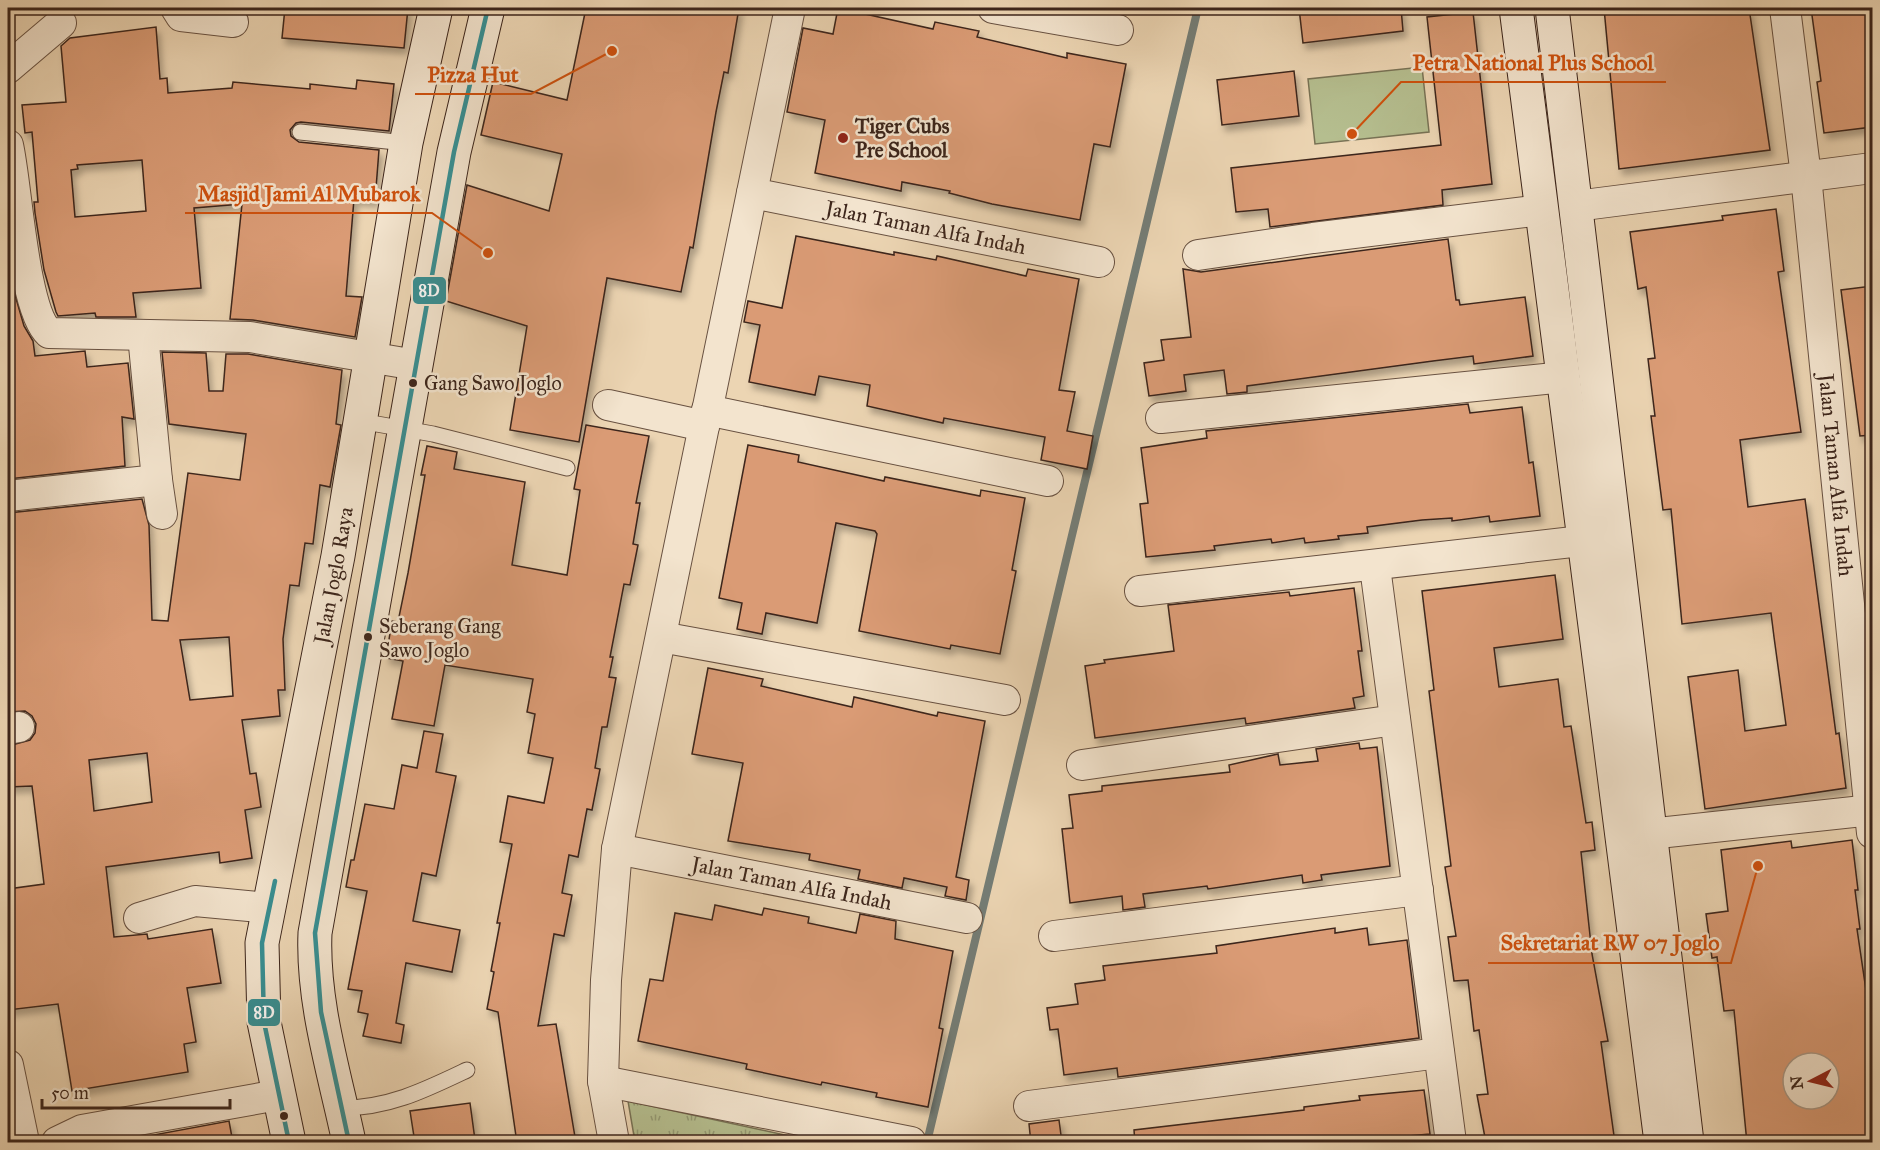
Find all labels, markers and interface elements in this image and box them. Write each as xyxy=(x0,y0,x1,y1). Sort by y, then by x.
callout: Petra National Plus School xyxy=(1401,42,1666,82)
text: Petra National Plus School xyxy=(1413,49,1655,76)
callout: Pizza Hut xyxy=(415,54,531,94)
text: Pizza Hut xyxy=(427,61,519,88)
place label: Tiger Cubs Pre School xyxy=(854,113,950,163)
marker: Tiger Cubs Pre School xyxy=(836,131,850,145)
callout: Masjid Jami Al Mubarok xyxy=(185,173,432,213)
text: Masjid Jami Al Mubarok xyxy=(197,180,421,208)
street label: Jalan Taman Alfa Indah xyxy=(821,195,1028,260)
line badge: 8D xyxy=(412,276,447,305)
text: 8D xyxy=(418,281,440,300)
place label: Gang Sawo Joglo xyxy=(424,371,562,396)
street label: Jalan Taman Alfa Indah xyxy=(1813,371,1859,578)
marker: Gang Sawo Joglo xyxy=(407,377,419,389)
street label: Jalan Joglo Raya xyxy=(308,505,359,648)
place label: Seberang Gang Sawo Joglo xyxy=(379,614,501,663)
marker: Seberang Gang Sawo Joglo xyxy=(362,631,374,643)
street label: Jalan Taman Alfa Indah xyxy=(687,851,894,916)
callout: Sekretariat RW 07 Joglo xyxy=(1488,923,1731,963)
text: Sekretariat RW 07 Joglo xyxy=(1501,929,1719,957)
line badge: 8D xyxy=(247,998,281,1027)
text: 8D xyxy=(253,1003,275,1022)
north arrow xyxy=(1781,1051,1841,1111)
scale bar xyxy=(42,1072,230,1110)
text: N xyxy=(1786,1074,1807,1091)
text: 50 m xyxy=(51,1082,89,1104)
unlabelled marker xyxy=(278,1110,290,1122)

